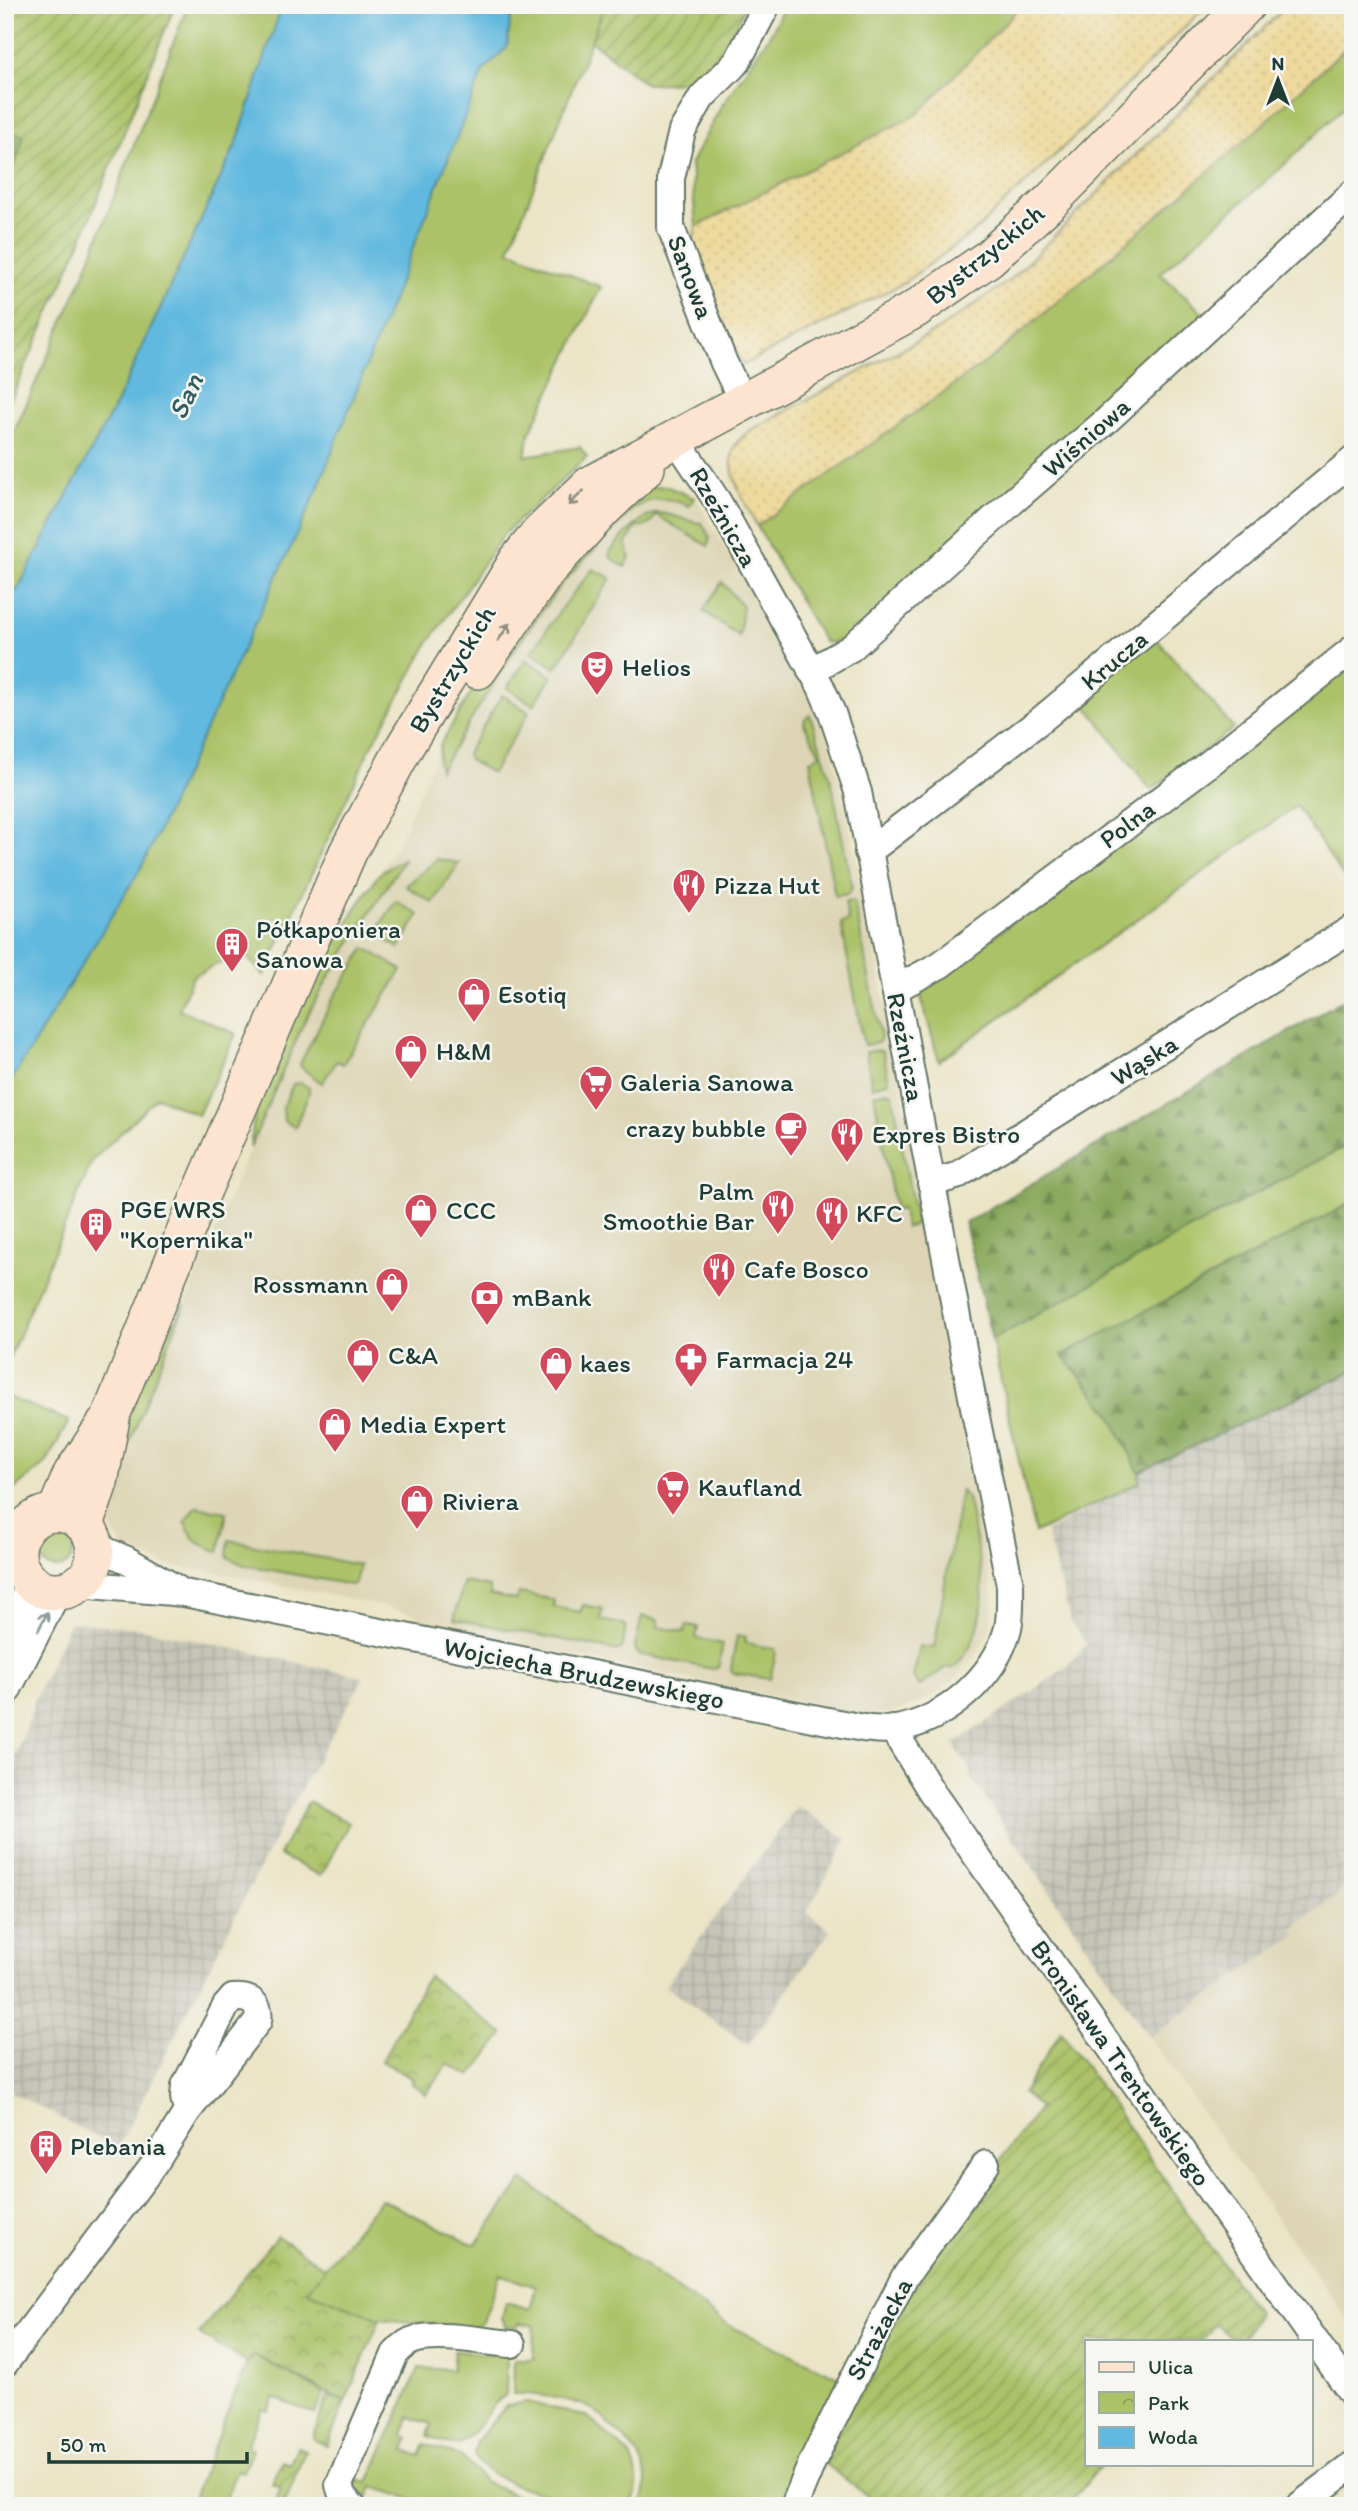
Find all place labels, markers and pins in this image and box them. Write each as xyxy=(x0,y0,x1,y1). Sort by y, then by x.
theatre icon: Helios xyxy=(578,648,616,697)
place label: Helios xyxy=(622,651,691,683)
restaurant icon: Pizza Hut xyxy=(670,866,708,915)
place label: Pizza Hut xyxy=(714,869,820,901)
place label: Półkaponiera Sanowa xyxy=(256,913,401,975)
building icon: Półkaponiera Sanowa xyxy=(213,925,251,974)
shop icon: Esotiq xyxy=(455,975,493,1024)
place label: Esotiq xyxy=(498,978,567,1010)
shop icon: H&M xyxy=(392,1032,430,1081)
place label: H&M xyxy=(436,1035,492,1067)
supermarket icon: Galeria Sanowa xyxy=(577,1063,615,1112)
place label: Galeria Sanowa xyxy=(620,1066,794,1098)
cafe icon: crazy bubble xyxy=(772,1109,810,1158)
place label: crazy bubble xyxy=(626,1112,766,1144)
restaurant icon: Expres Bistro xyxy=(828,1115,866,1164)
place label: Expres Bistro xyxy=(872,1118,1020,1150)
place label: Palm Smoothie Bar xyxy=(603,1175,755,1237)
restaurant icon: Palm Smoothie Bar xyxy=(759,1187,797,1236)
shop icon: CCC xyxy=(402,1191,440,1240)
place label: PGE WRS "Kopernika" xyxy=(120,1193,253,1255)
place label: CCC xyxy=(446,1194,496,1226)
restaurant icon: KFC xyxy=(813,1194,851,1243)
place label: KFC xyxy=(856,1197,903,1229)
building icon: PGE WRS "Kopernika" xyxy=(77,1205,115,1254)
restaurant icon: Cafe Bosco xyxy=(700,1250,738,1299)
place label: Cafe Bosco xyxy=(744,1253,869,1285)
shop icon: Rossmann xyxy=(373,1265,411,1314)
place label: Rossmann xyxy=(253,1268,368,1300)
bank icon: mBank xyxy=(468,1278,506,1327)
place label: mBank xyxy=(512,1281,592,1313)
shop icon: C&A xyxy=(344,1336,382,1385)
place label: C&A xyxy=(388,1339,439,1371)
pharmacy icon: Farmacja 24 xyxy=(672,1340,710,1389)
place label: Farmacja 24 xyxy=(716,1343,854,1375)
shop icon: kaes xyxy=(537,1344,575,1393)
place label: kaes xyxy=(580,1347,631,1379)
shop icon: Media Expert xyxy=(316,1405,354,1454)
place label: Media Expert xyxy=(360,1408,506,1440)
supermarket icon: Kaufland xyxy=(654,1468,692,1517)
place label: Kaufland xyxy=(698,1471,803,1503)
shop icon: Riviera xyxy=(398,1482,436,1531)
place label: Riviera xyxy=(442,1485,519,1517)
building icon: Plebania xyxy=(27,2127,65,2176)
place label: Plebania xyxy=(70,2130,166,2162)

